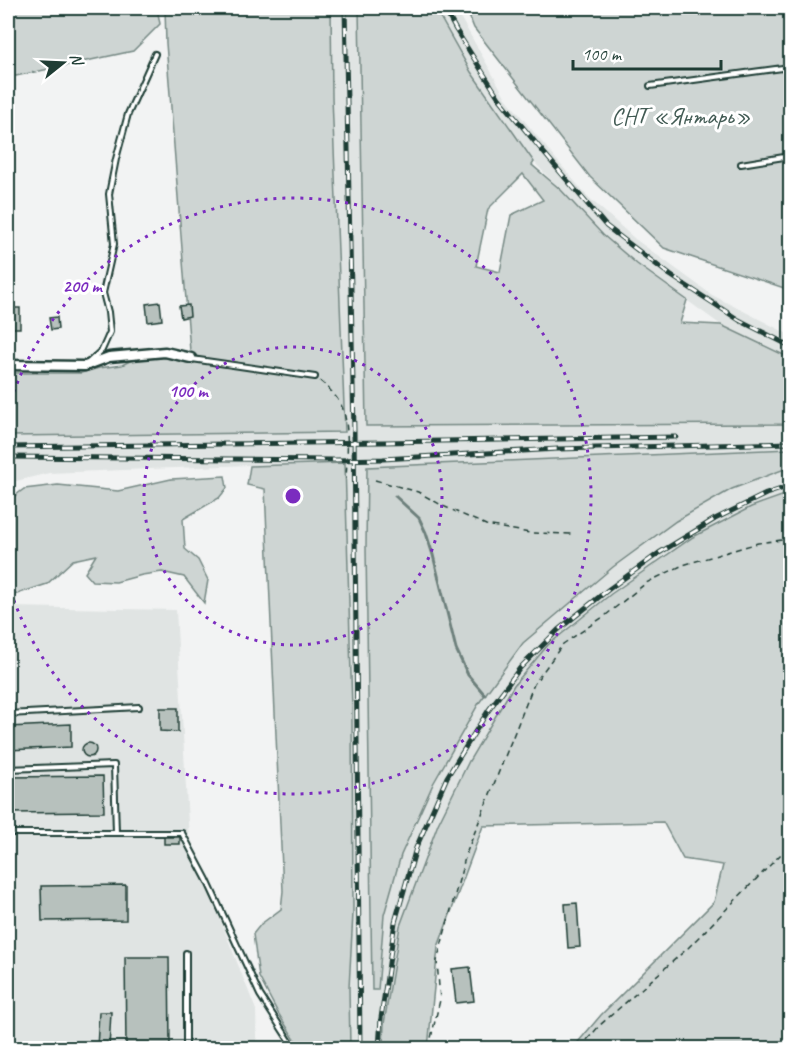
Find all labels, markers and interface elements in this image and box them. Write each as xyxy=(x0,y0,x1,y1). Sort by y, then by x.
north arrow xyxy=(33,33,93,93)
scale bar xyxy=(573,33,722,71)
text: 100 m xyxy=(582,43,623,65)
text: N xyxy=(65,51,88,69)
park label: СНТ «Янтарь» xyxy=(611,101,751,131)
text: 200 m xyxy=(63,275,103,297)
text: 100 m xyxy=(169,380,209,402)
centre of rings xyxy=(283,486,303,506)

